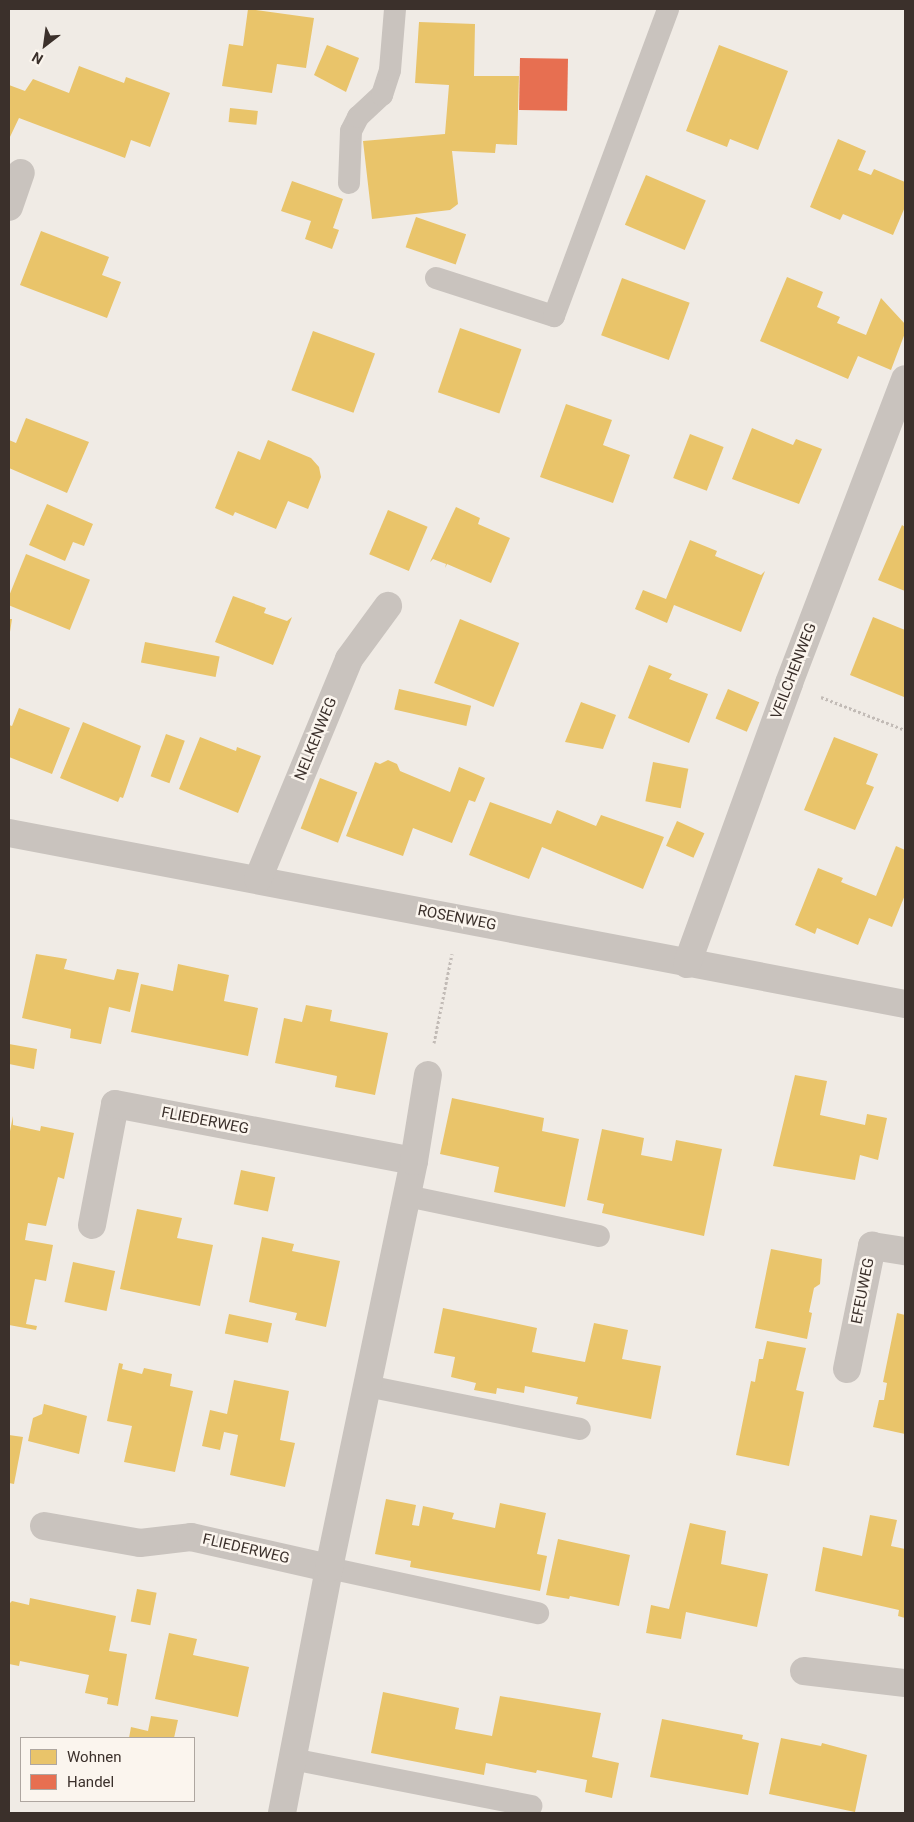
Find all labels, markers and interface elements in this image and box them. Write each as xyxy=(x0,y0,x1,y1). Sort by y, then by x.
north arrow xyxy=(20,20,70,70)
text: N xyxy=(29,49,46,67)
street label: VEILCHENWEG xyxy=(767,620,821,722)
street label: NELKENWEG xyxy=(291,695,341,783)
street label: ROSENWEG xyxy=(416,902,498,934)
street label: FLIEDERWEG xyxy=(160,1104,250,1138)
street label: EFEUWEG xyxy=(848,1256,878,1326)
street label: FLIEDERWEG xyxy=(201,1530,291,1568)
legend xyxy=(20,1737,195,1802)
text: Wohnen xyxy=(67,1748,121,1766)
text: Handel xyxy=(67,1773,114,1791)

